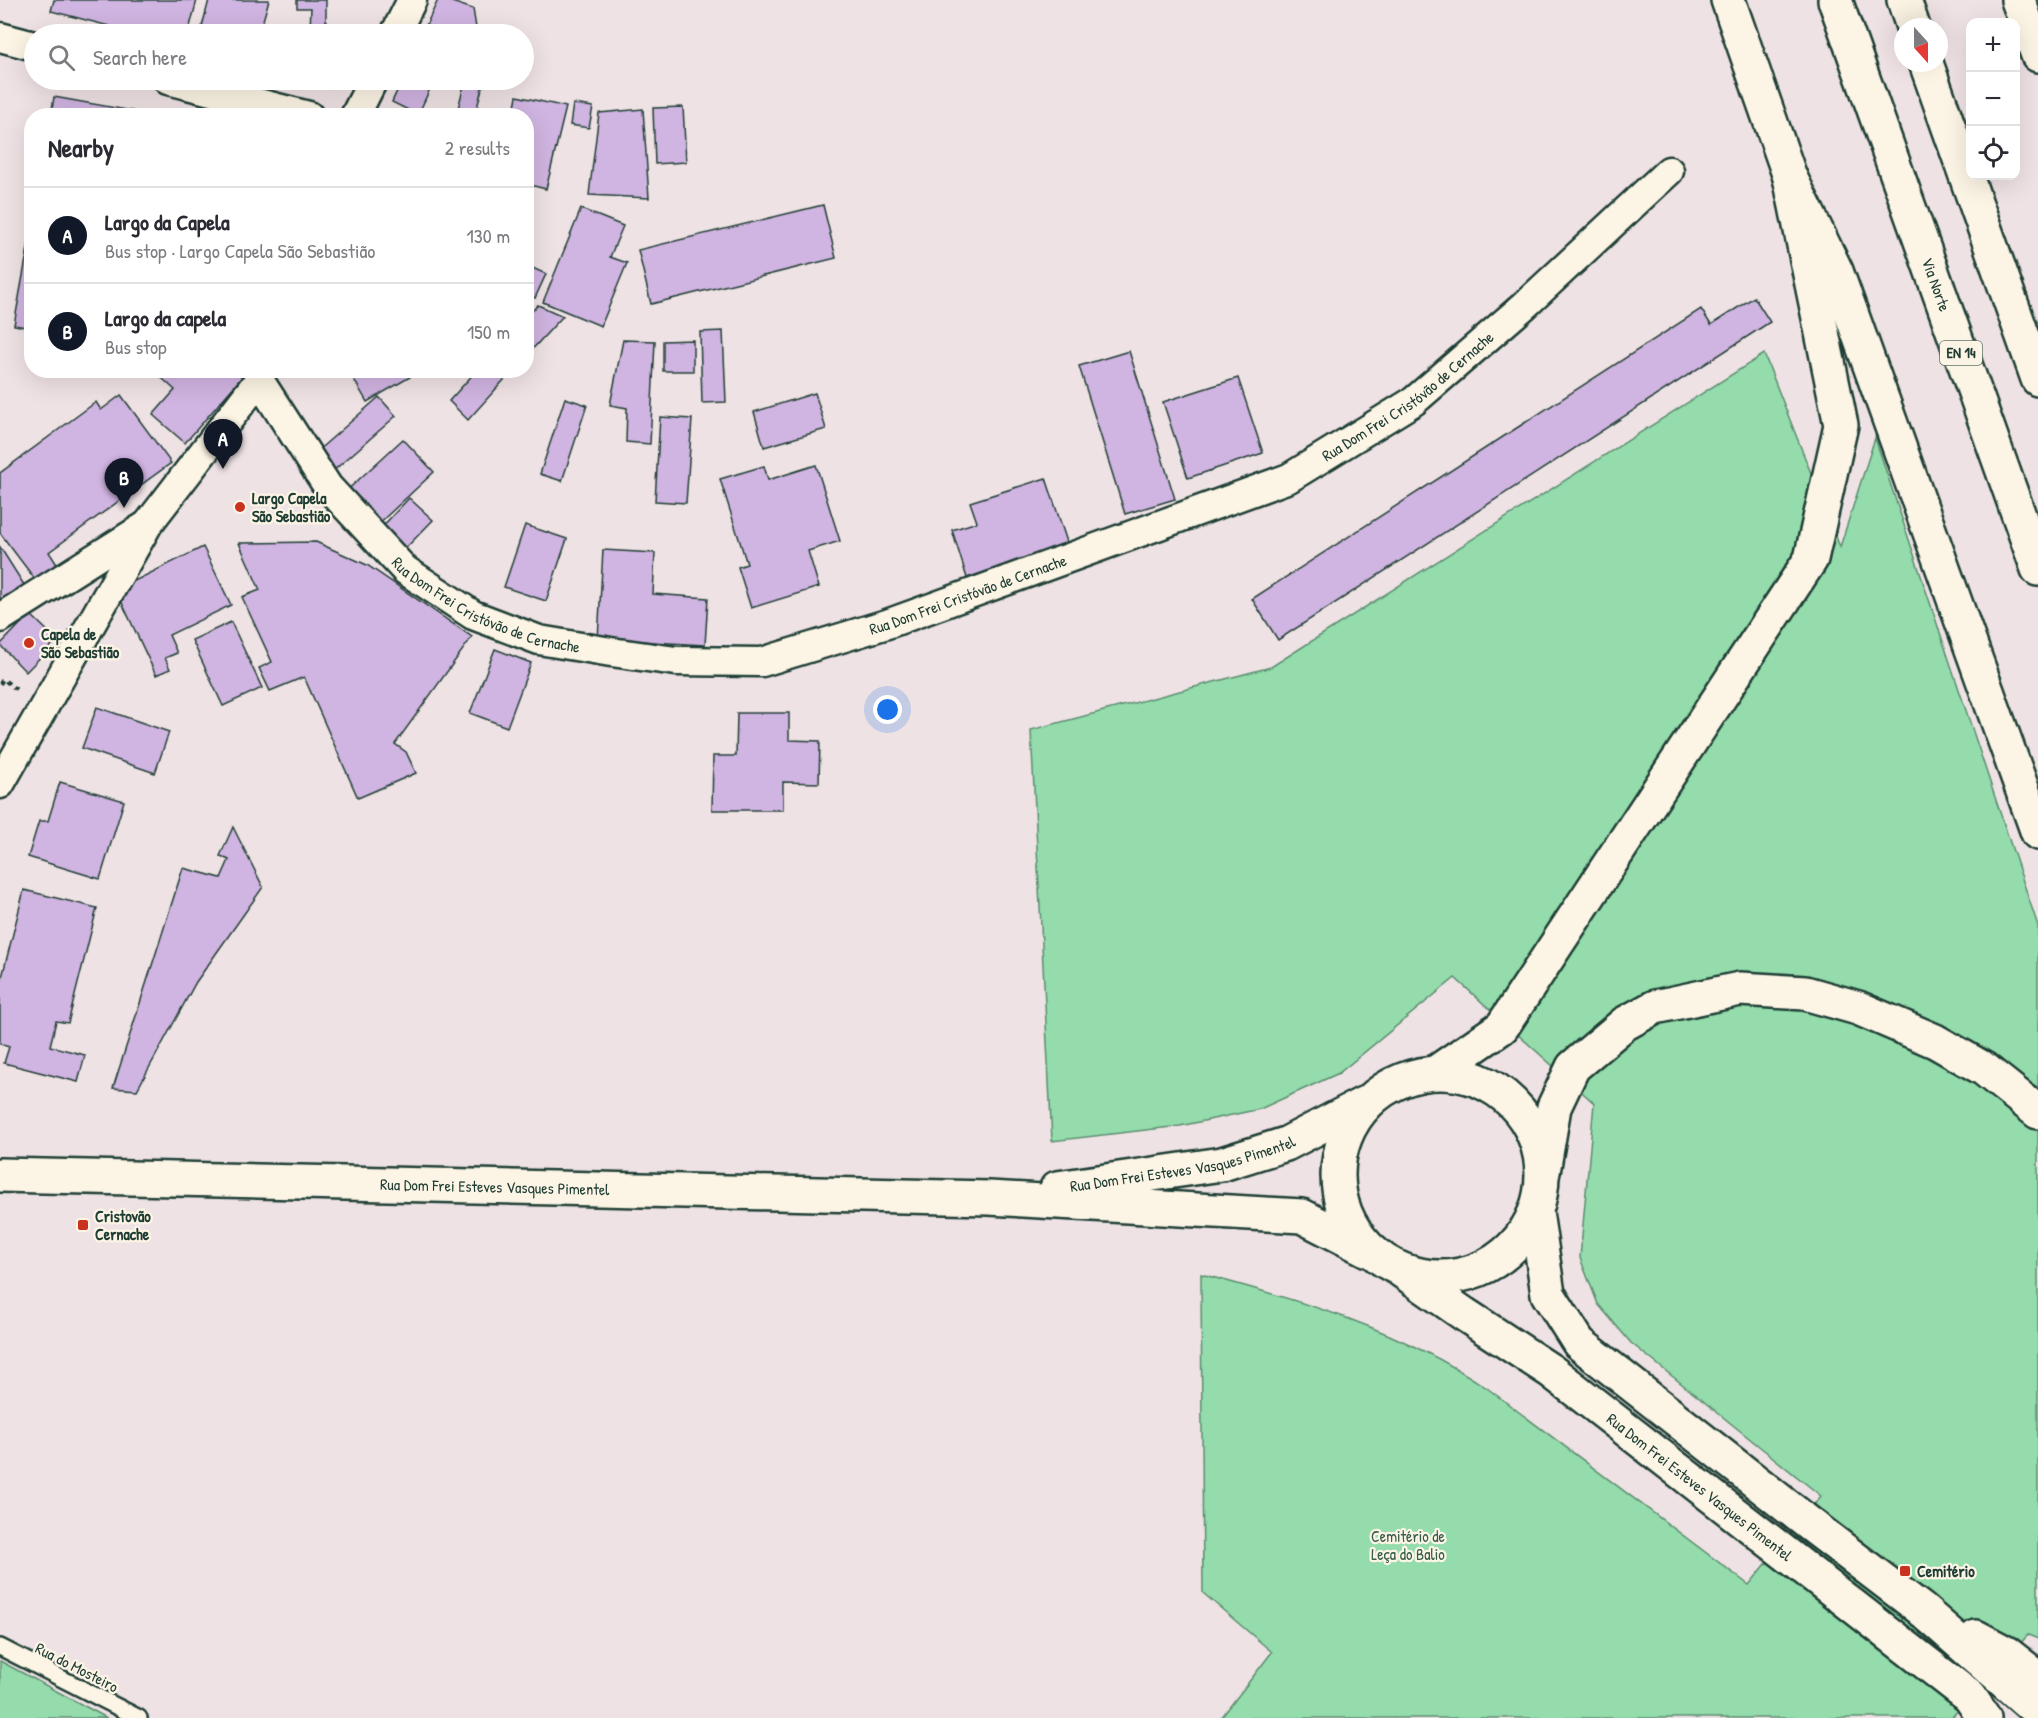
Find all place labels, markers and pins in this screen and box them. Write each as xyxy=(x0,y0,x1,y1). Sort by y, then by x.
pin: A xyxy=(204,420,242,469)
pin: B xyxy=(104,458,144,508)
place label: Largo Capela São Sebastião xyxy=(252,487,331,527)
marker: Largo Capela São Sebastião xyxy=(233,500,247,514)
place label: Capela de São Sebastião xyxy=(41,623,120,663)
marker: Capela de São Sebastião xyxy=(22,636,36,650)
place label: Cristovão Cernache xyxy=(95,1205,151,1245)
marker: Cristovão Cernache xyxy=(76,1218,90,1232)
place label: Cemitério xyxy=(1917,1560,1975,1582)
marker: Cemitério xyxy=(1898,1564,1912,1578)

